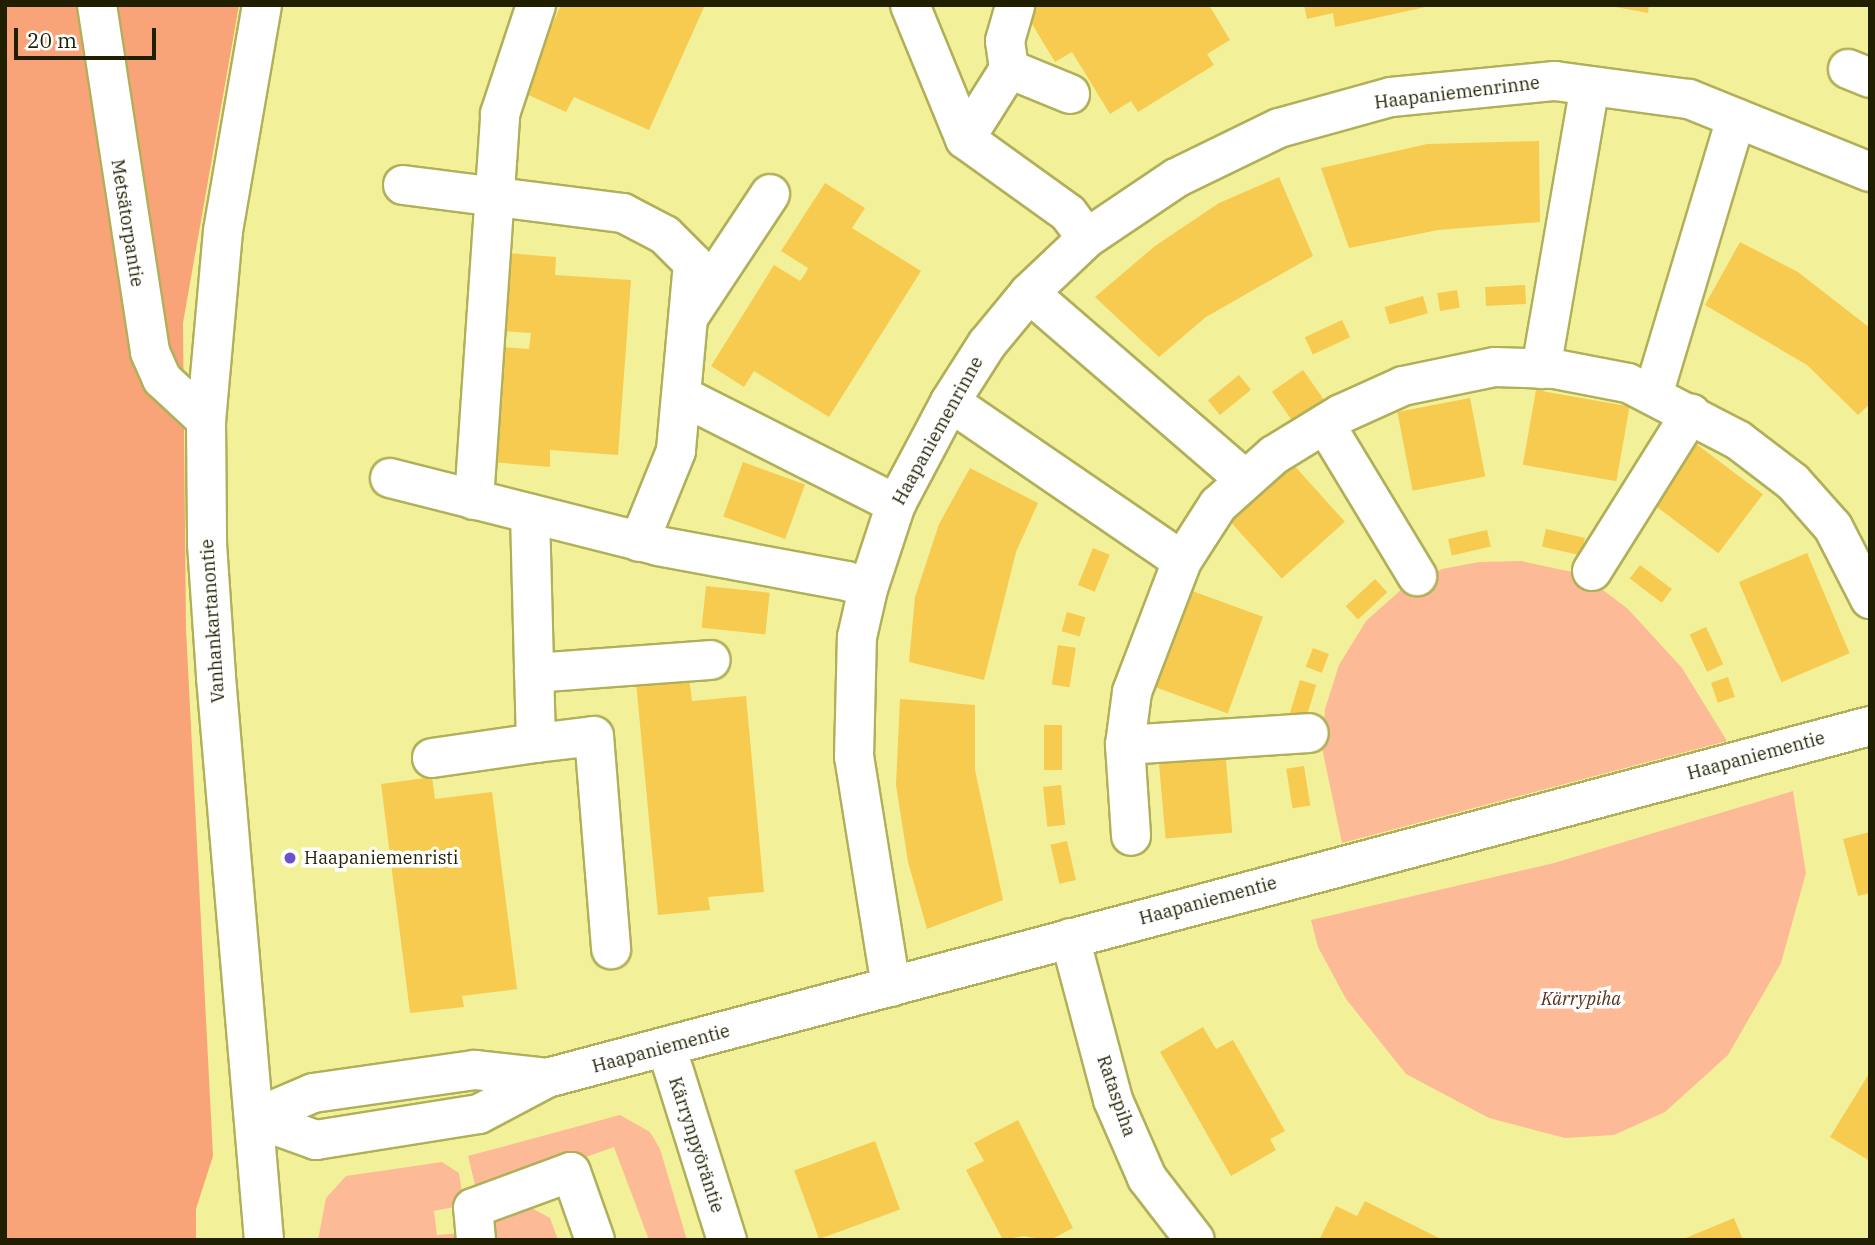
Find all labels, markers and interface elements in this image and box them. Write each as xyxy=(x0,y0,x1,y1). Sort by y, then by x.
scale bar xyxy=(18,14,159,58)
text: 20 m xyxy=(27,26,77,54)
street label: Haapaniemenrinne xyxy=(1373,72,1541,114)
street label: Metsätorpantie xyxy=(106,158,148,288)
street label: Haapaniemenrinne xyxy=(888,353,988,509)
street label: Vanhankartanontie xyxy=(197,538,229,704)
street label: Haapaniementie xyxy=(1685,727,1827,785)
place label: Haapaniemenristi xyxy=(304,847,458,869)
marker: Haapaniemenristi xyxy=(282,850,298,866)
street label: Haapaniementie xyxy=(1137,872,1279,930)
park label: Kärrypiha xyxy=(1541,988,1621,1010)
street label: Haapaniementie xyxy=(590,1020,732,1078)
street label: Rataspiha xyxy=(1092,1053,1140,1139)
street label: Kärrynpyöräntie xyxy=(664,1074,728,1216)

